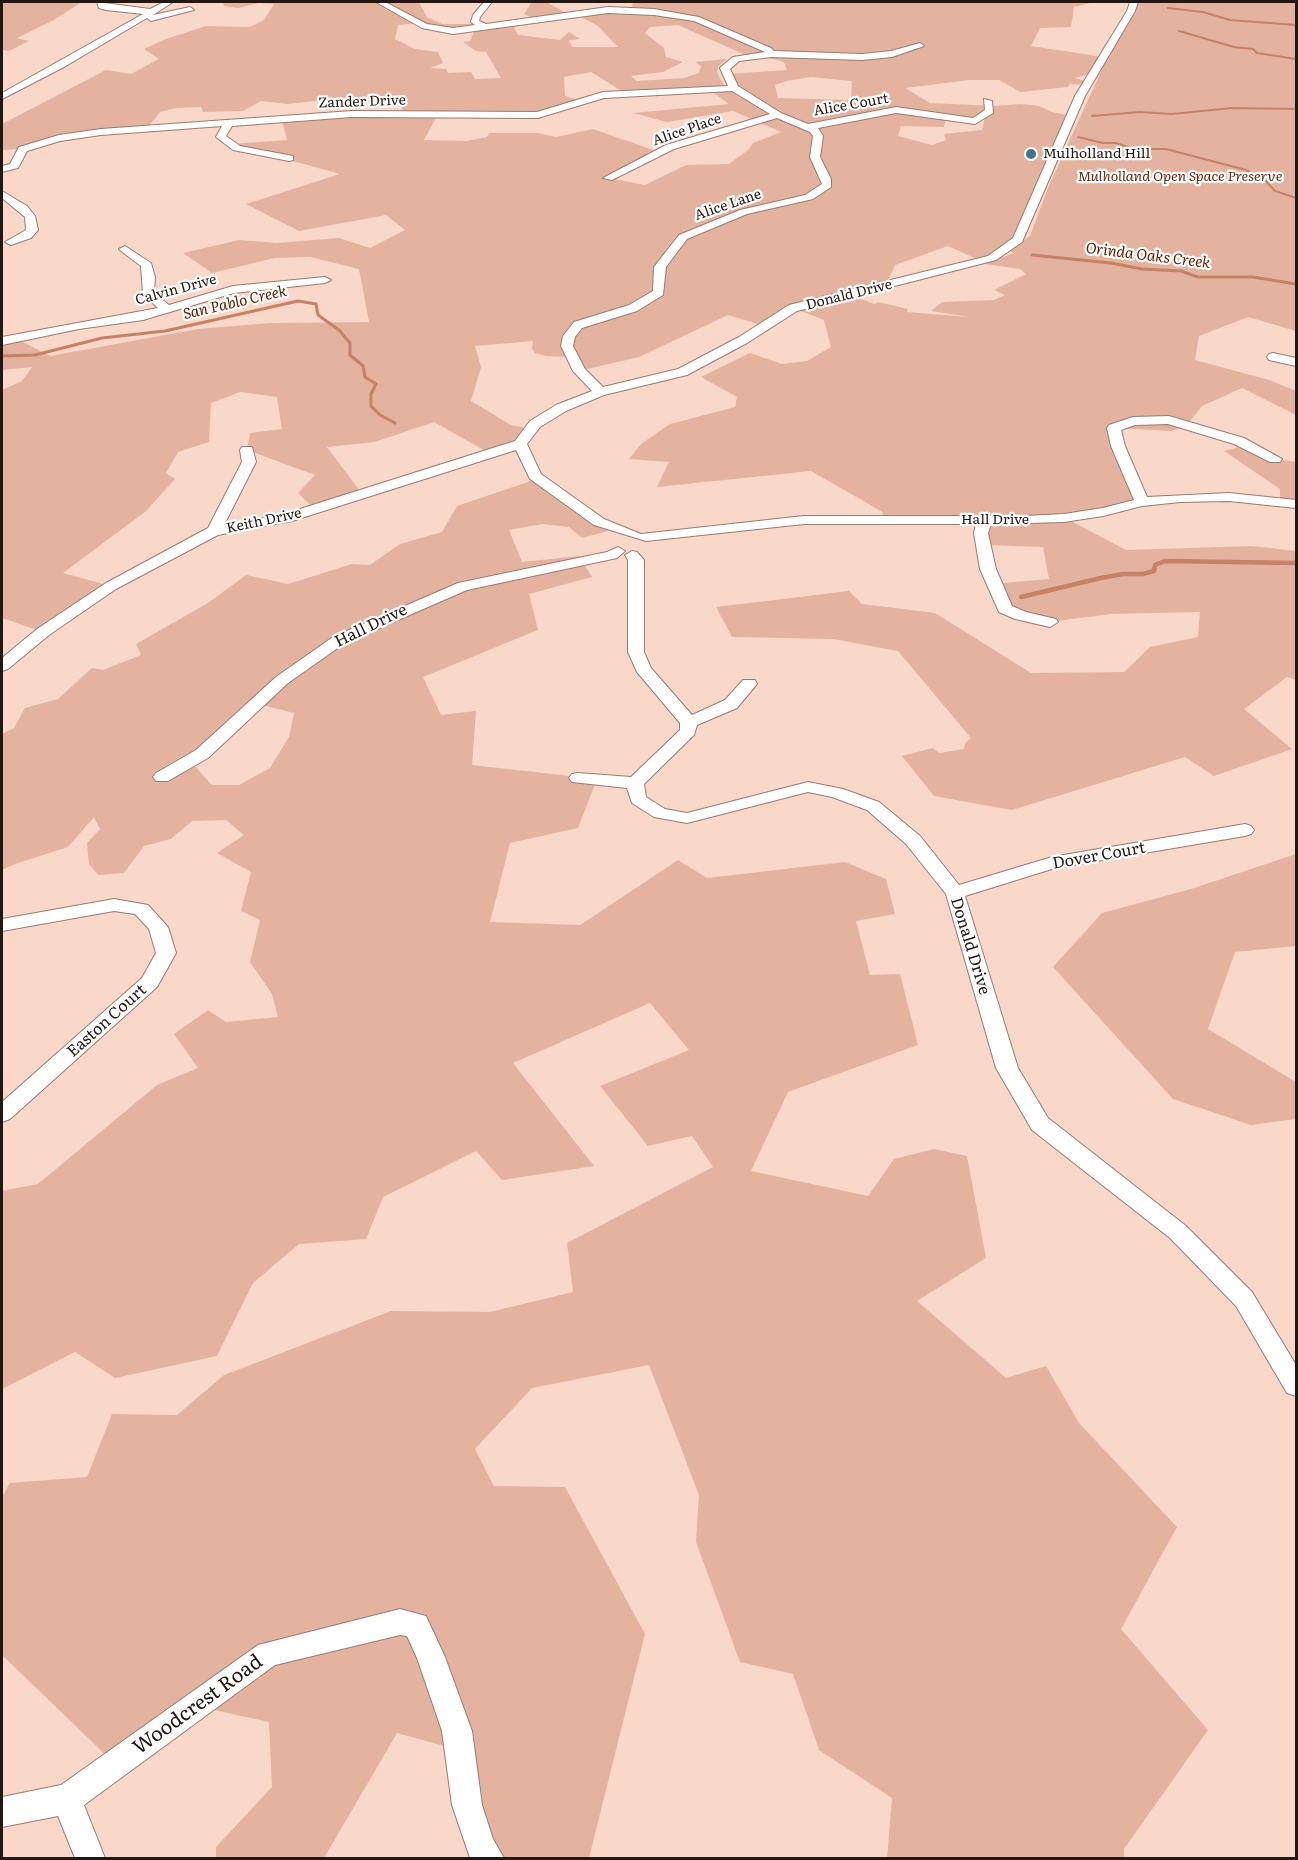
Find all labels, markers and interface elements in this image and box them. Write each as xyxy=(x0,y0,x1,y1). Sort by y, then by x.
street label: Alice Court xyxy=(812,90,890,120)
street label: Zander Drive xyxy=(318,92,406,112)
street label: Alice Place xyxy=(651,110,723,150)
place label: Mulholland Hill xyxy=(1043,146,1150,162)
marker: Mulholland Hill xyxy=(1024,147,1038,161)
park label: Mulholland Open Space Preserve xyxy=(1078,169,1282,185)
street label: Alice Lane xyxy=(692,186,764,224)
water label: Orinda Oaks Creek xyxy=(1085,239,1211,273)
street label: Calvin Drive xyxy=(134,271,218,309)
street label: Donald Drive xyxy=(804,276,894,314)
water label: San Pablo Creek xyxy=(181,282,289,324)
street label: Keith Drive xyxy=(225,505,303,537)
street label: Hall Drive xyxy=(961,512,1029,528)
street label: Hall Drive xyxy=(332,600,410,652)
street label: Dover Court xyxy=(1051,838,1147,874)
street label: Donald Drive xyxy=(946,895,994,997)
street label: Easton Court xyxy=(64,980,150,1062)
street label: Woodcrest Road xyxy=(129,1650,267,1760)

